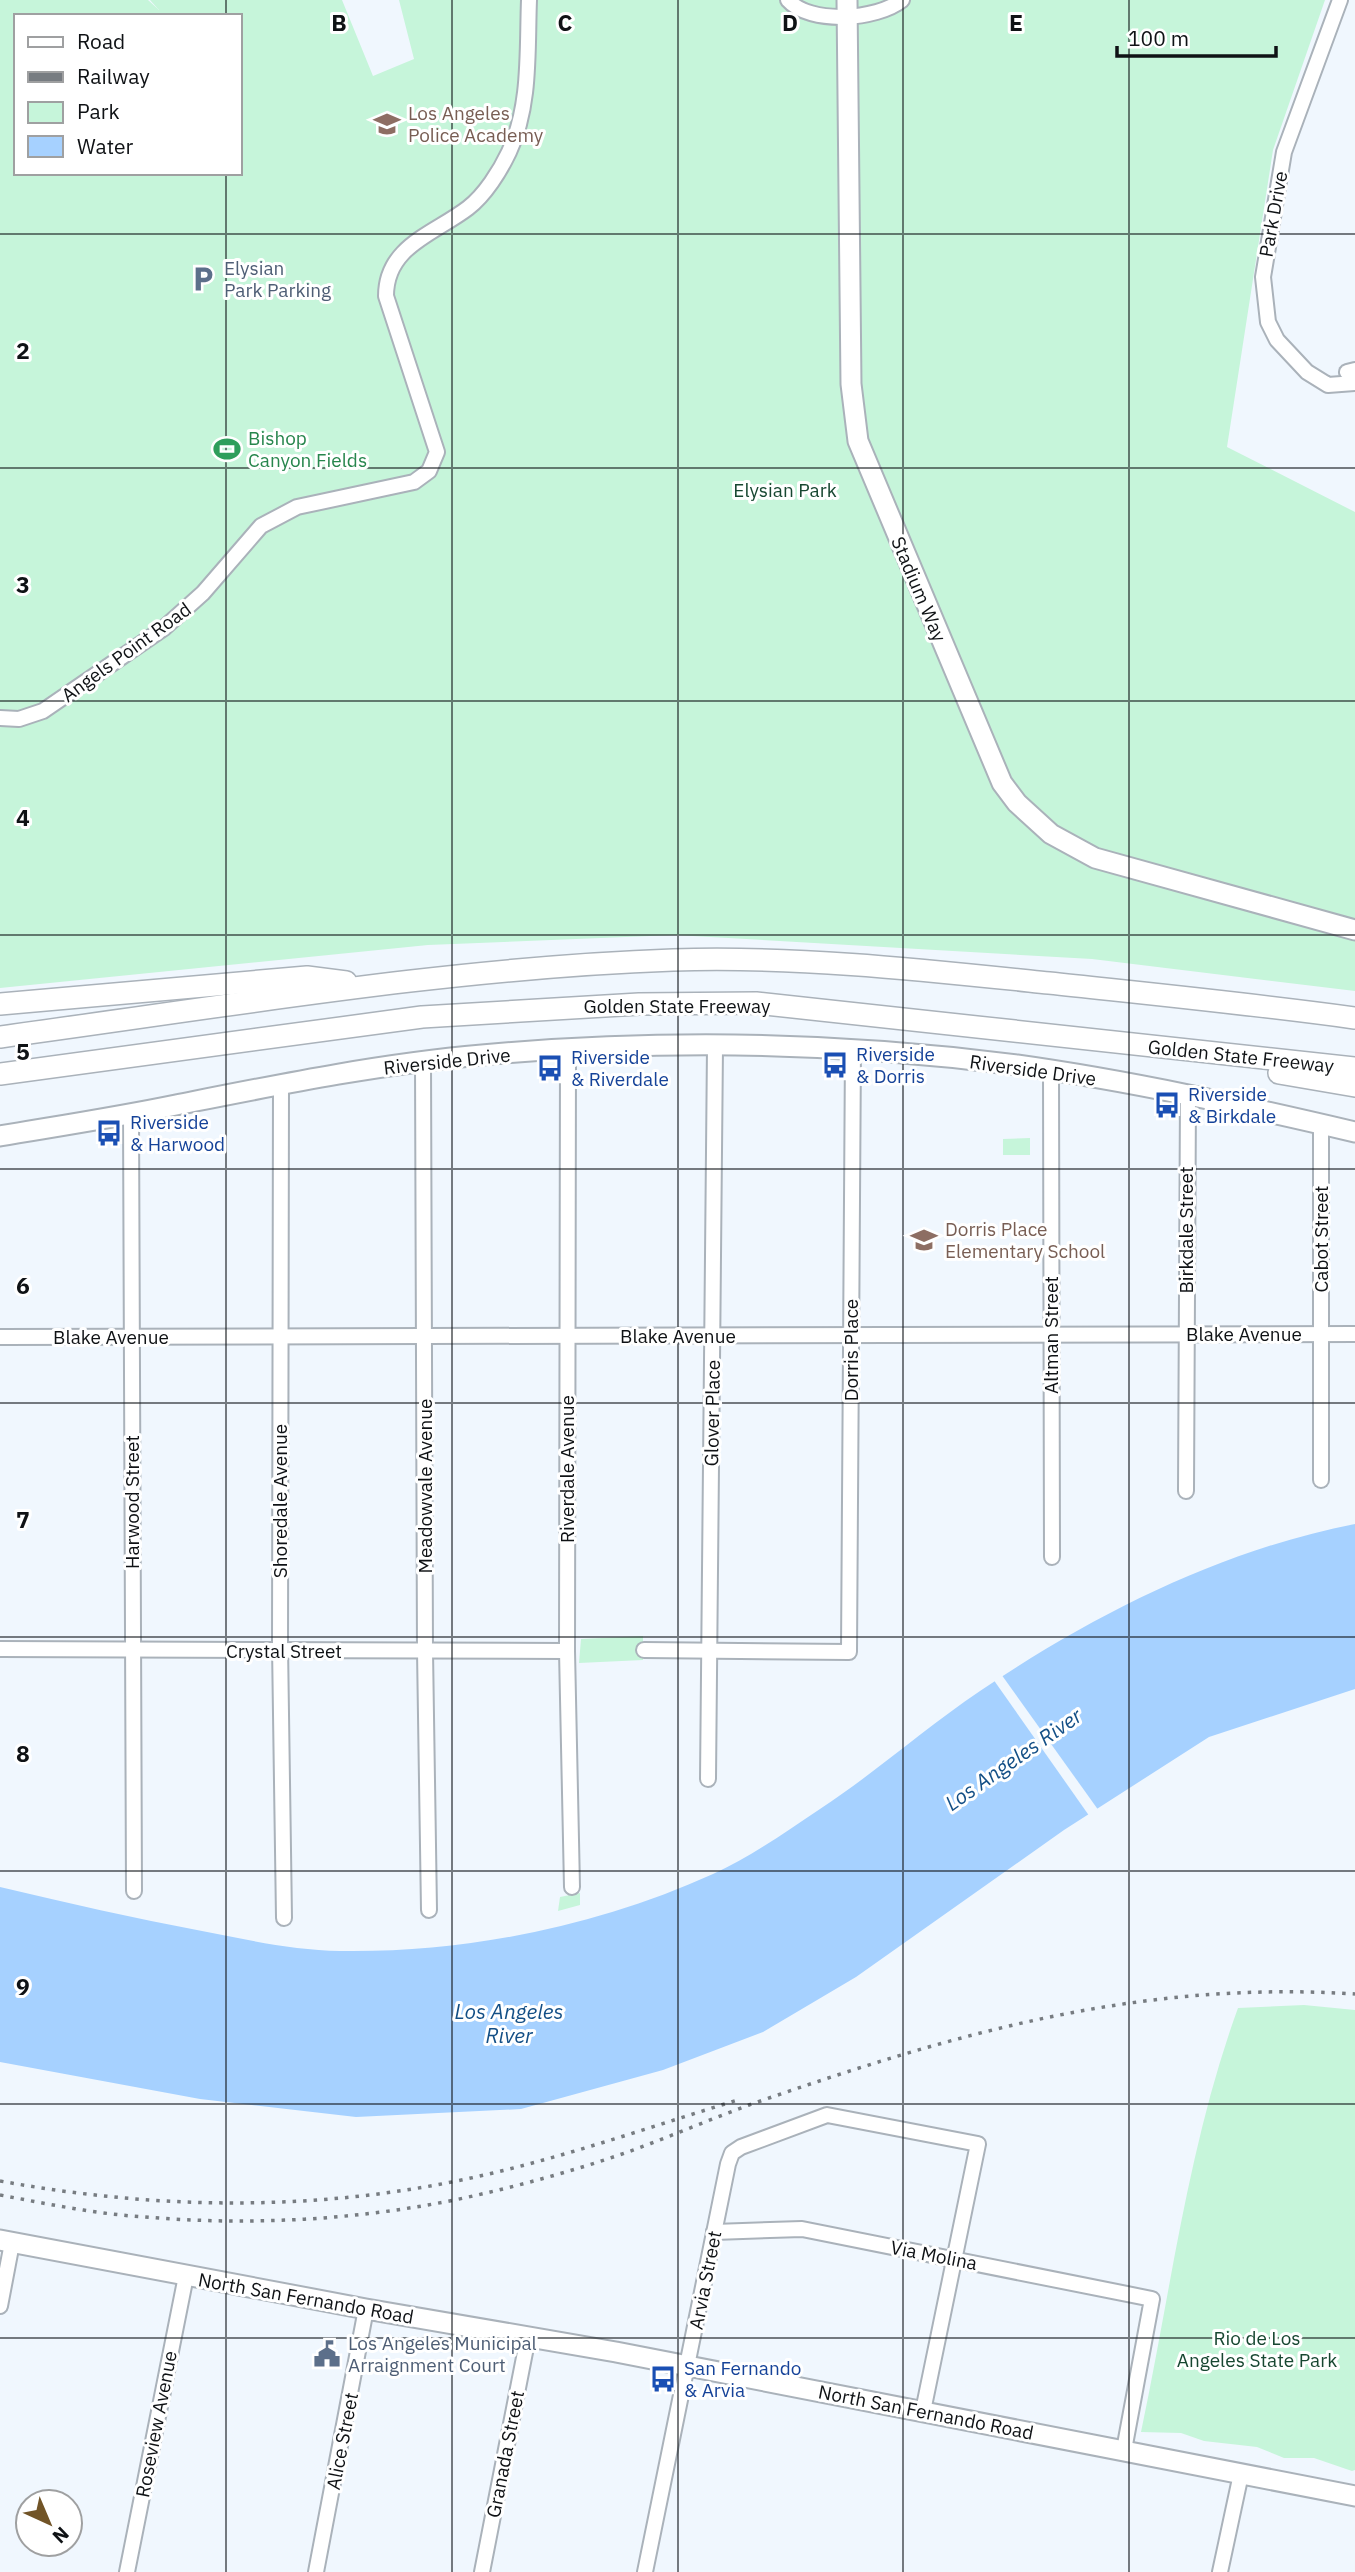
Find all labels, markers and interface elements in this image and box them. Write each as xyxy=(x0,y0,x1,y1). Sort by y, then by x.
text: B xyxy=(331,7,347,37)
text: C xyxy=(558,7,573,37)
text: D xyxy=(782,7,798,37)
text: E xyxy=(1009,7,1023,37)
legend xyxy=(14,14,242,175)
scale bar xyxy=(1117,14,1276,58)
text: 100 m xyxy=(1128,24,1189,52)
text: Road xyxy=(77,27,125,55)
text: Railway xyxy=(77,62,150,90)
text: Park xyxy=(77,97,120,125)
place label: Los Angeles Police Academy xyxy=(408,101,544,147)
school or university icon: Los Angeles Police Academy xyxy=(372,109,402,139)
text: Water xyxy=(77,132,134,160)
street label: Park Drive xyxy=(1254,169,1292,259)
place label: Elysian Park Parking xyxy=(224,256,331,302)
parking icon: Elysian Park Parking xyxy=(188,264,218,294)
text: 2 xyxy=(16,335,30,365)
place label: Bishop Canyon Fields xyxy=(248,426,367,472)
sports icon: Bishop Canyon Fields xyxy=(212,434,242,464)
park label: Elysian Park xyxy=(733,478,837,502)
street label: Stadium Way xyxy=(886,533,952,646)
text: 3 xyxy=(16,569,30,599)
street label: Angels Point Road xyxy=(56,597,196,707)
text: 4 xyxy=(16,802,30,832)
street label: Golden State Freeway xyxy=(584,994,771,1018)
street label: Golden State Freeway xyxy=(1147,1034,1336,1078)
text: 5 xyxy=(16,1036,30,1066)
street label: Riverside Drive xyxy=(382,1042,512,1080)
place label: Riverside & Dorris xyxy=(856,1042,935,1088)
place label: Riverside & Riverdale xyxy=(571,1045,669,1091)
street label: Riverside Drive xyxy=(968,1049,1098,1091)
bus stop icon: Riverside & Dorris xyxy=(820,1050,850,1080)
bus stop icon: Riverside & Riverdale xyxy=(535,1053,565,1083)
place label: Riverside & Birkdale xyxy=(1188,1082,1276,1128)
bus stop icon: Riverside & Birkdale xyxy=(1152,1090,1182,1120)
place label: Riverside & Harwood xyxy=(130,1110,225,1156)
bus stop icon: Riverside & Harwood xyxy=(94,1118,124,1148)
street label: Birkdale Street xyxy=(1174,1166,1198,1294)
street label: Cabot Street xyxy=(1309,1186,1333,1292)
place label: Dorris Place Elementary School xyxy=(945,1217,1105,1263)
school or university icon: Dorris Place Elementary School xyxy=(909,1225,939,1255)
text: 6 xyxy=(16,1270,30,1300)
street label: Altman Street xyxy=(1039,1276,1063,1394)
street label: Dorris Place xyxy=(839,1299,863,1401)
street label: Blake Avenue xyxy=(1186,1322,1302,1346)
street label: Blake Avenue xyxy=(620,1324,736,1348)
street label: Blake Avenue xyxy=(53,1325,169,1349)
street label: Glover Place xyxy=(699,1359,725,1467)
street label: Riverdale Avenue xyxy=(555,1395,579,1543)
street label: Meadowvale Avenue xyxy=(413,1398,437,1574)
street label: Shoredale Avenue xyxy=(268,1424,292,1578)
street label: Harwood Street xyxy=(120,1435,144,1569)
text: 7 xyxy=(16,1504,30,1534)
street label: Crystal Street xyxy=(226,1639,342,1663)
water label: Los Angeles River xyxy=(939,1701,1088,1817)
text: 8 xyxy=(16,1738,30,1768)
text: 9 xyxy=(16,1971,30,2001)
water label: Los Angeles River xyxy=(455,1997,563,2049)
street label: Arvia Street xyxy=(684,2229,726,2331)
street label: Via Molina xyxy=(889,2235,979,2275)
street label: North San Fernando Road xyxy=(196,2267,416,2329)
park label: Rio de Los Angeles State Park xyxy=(1177,2326,1337,2372)
place label: Los Angeles Municipal Arraignment Court xyxy=(348,2331,537,2377)
public building icon: Los Angeles Municipal Arraignment Court xyxy=(312,2339,342,2369)
street label: Roseview Avenue xyxy=(130,2349,182,2499)
place label: San Fernando & Arvia xyxy=(684,2356,801,2402)
bus stop icon: San Fernando & Arvia xyxy=(648,2364,678,2394)
street label: North San Fernando Road xyxy=(816,2379,1036,2445)
street label: Granada Street xyxy=(481,2388,529,2520)
street label: Alice Street xyxy=(321,2390,363,2492)
north arrow xyxy=(14,2488,84,2558)
text: N xyxy=(48,2522,74,2549)

